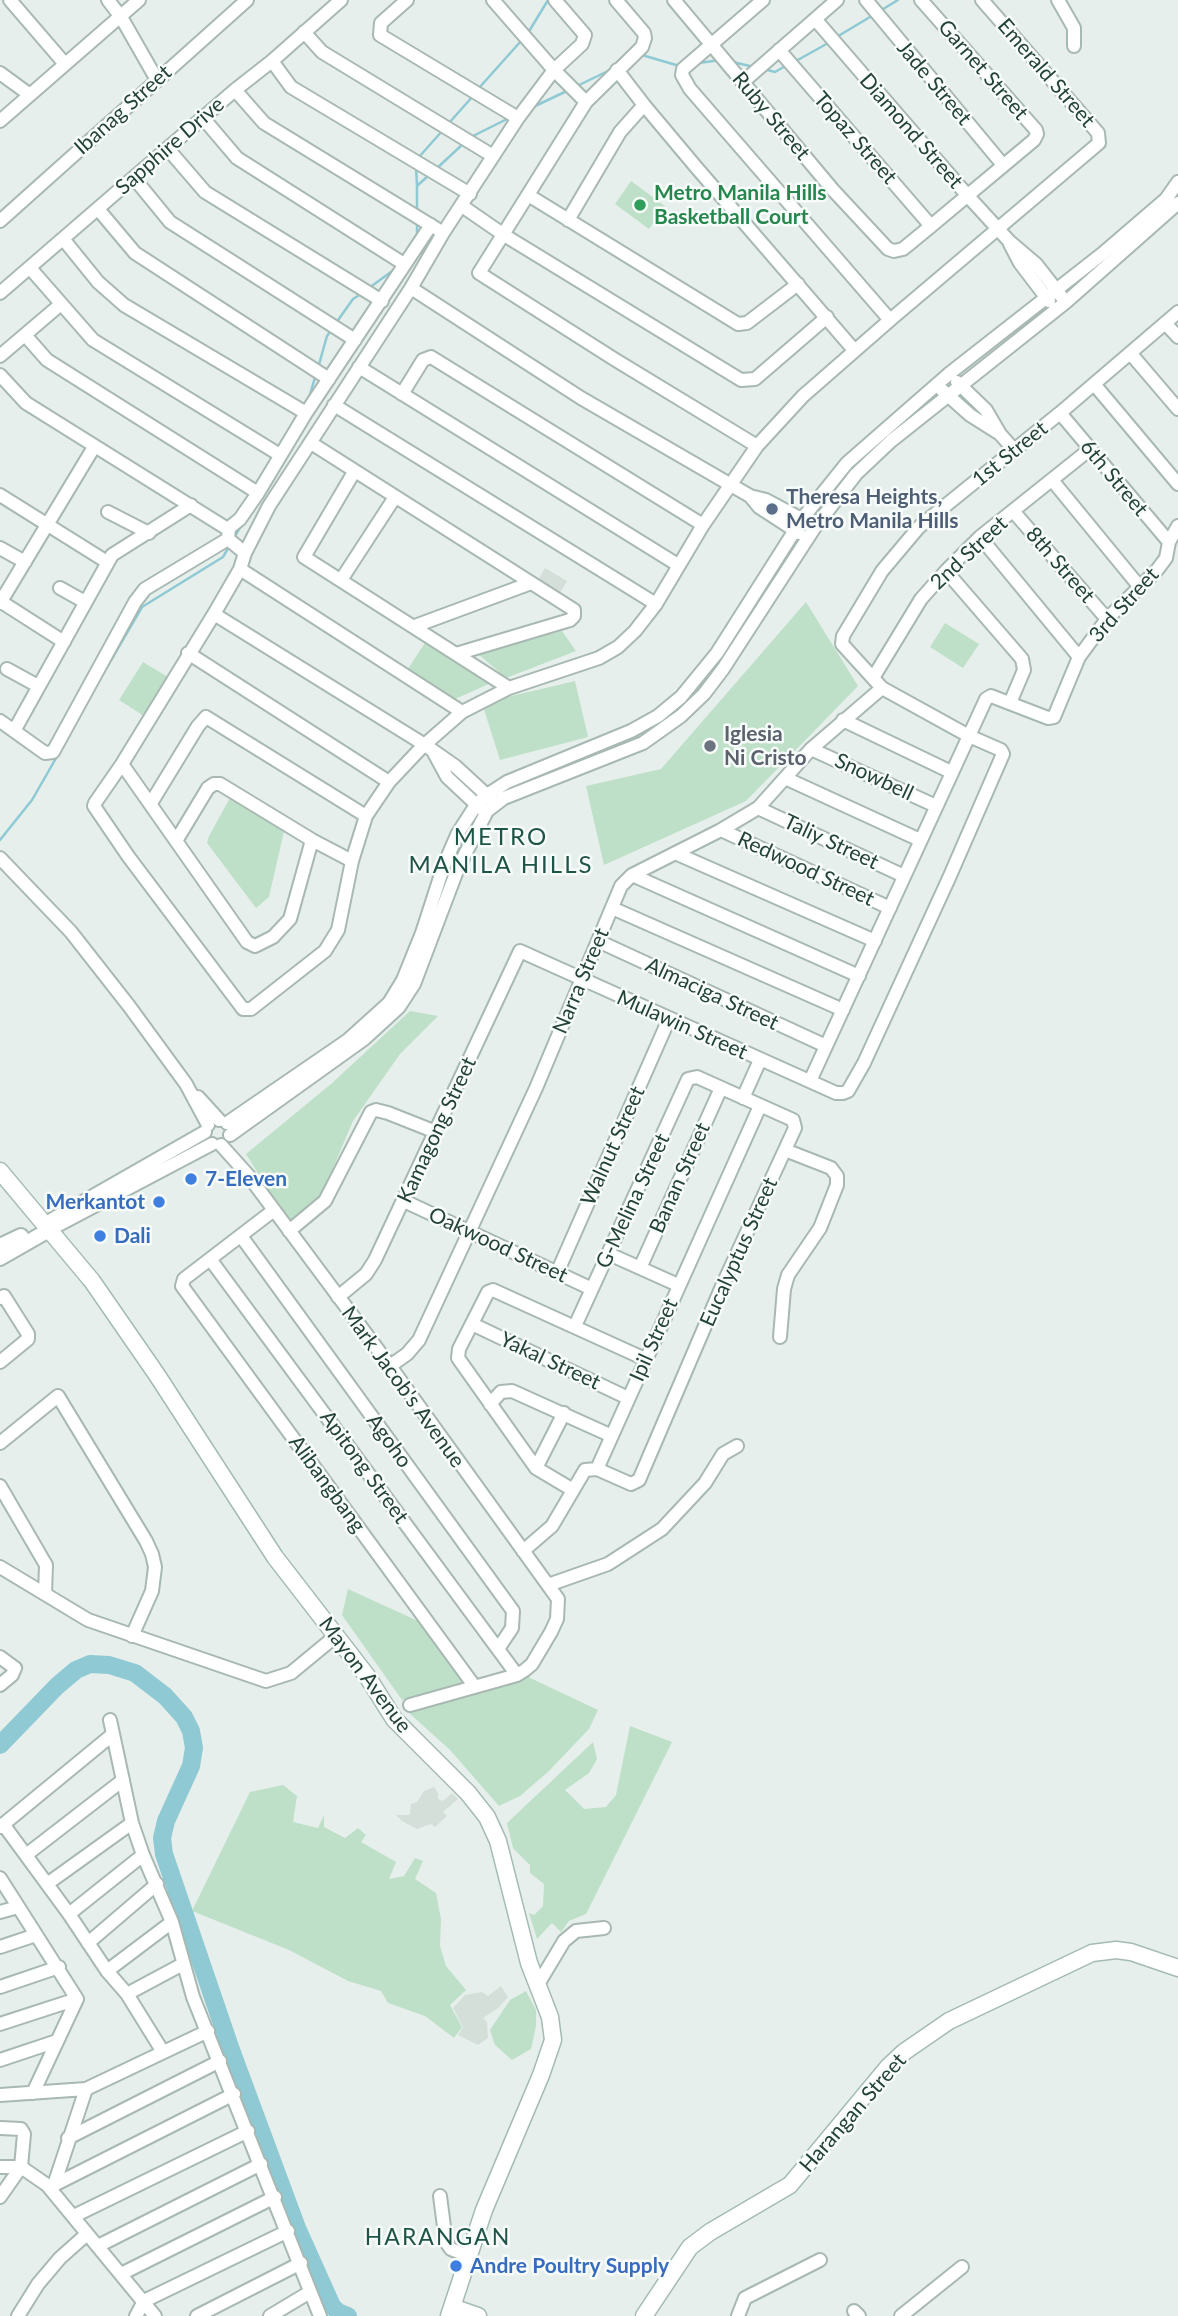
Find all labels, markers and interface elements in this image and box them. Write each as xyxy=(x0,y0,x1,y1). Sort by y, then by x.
street label: Emerald Street xyxy=(992,14,1100,132)
street label: Garnet Street xyxy=(933,15,1033,125)
street label: Jade Street xyxy=(891,36,977,130)
street label: Ibanag Street xyxy=(69,60,177,160)
street label: Ruby Street xyxy=(727,67,815,165)
street label: Diamond Street xyxy=(854,68,968,194)
street label: Topaz Street xyxy=(808,87,902,189)
street label: Sapphire Drive xyxy=(111,92,229,200)
place label: Metro Manila Hills Basketball Court xyxy=(654,180,827,230)
marker: Metro Manila Hills Basketball Court xyxy=(632,197,648,213)
street label: 1st Street xyxy=(967,416,1053,492)
street label: 6th Street xyxy=(1075,435,1153,521)
place label: Theresa Heights, Metro Manila Hills xyxy=(786,484,959,534)
marker: Theresa Heights, Metro Manila Hills xyxy=(764,501,780,517)
street label: 2nd Street xyxy=(925,511,1013,595)
street label: 8th Street xyxy=(1020,522,1100,608)
street label: 3rd Street xyxy=(1084,562,1164,648)
place label: Iglesia Ni Cristo xyxy=(724,721,807,771)
marker: Iglesia Ni Cristo xyxy=(702,738,718,754)
street label: Snowbell xyxy=(831,748,917,806)
street label: Taliy Street xyxy=(779,809,883,875)
district label: METRO MANILA HILLS xyxy=(410,823,592,879)
street label: Redwood Street xyxy=(734,826,878,912)
street label: Narra Street xyxy=(547,924,615,1038)
street label: Almaciga Street xyxy=(641,952,783,1036)
street label: Mulawin Street xyxy=(613,985,751,1065)
street label: Kamagong Street xyxy=(392,1053,482,1207)
street label: Walnut Street xyxy=(576,1083,650,1209)
street label: Banan Street xyxy=(644,1119,716,1237)
street label: G-Melina Street xyxy=(591,1129,675,1273)
place label: 7-Eleven xyxy=(205,1166,287,1192)
marker: 7-Eleven xyxy=(183,1171,199,1187)
street label: Eucalyptus Street xyxy=(695,1174,783,1330)
place label: Merkantot xyxy=(45,1189,145,1215)
marker: Merkantot xyxy=(151,1194,167,1210)
street label: Oakwood Street xyxy=(425,1202,571,1288)
place label: Dali xyxy=(114,1223,151,1249)
marker: Dali xyxy=(92,1228,108,1244)
street label: Ipil Street xyxy=(625,1295,683,1385)
street label: Mark Jacob's Avenue xyxy=(336,1301,470,1473)
street label: Yakal Street xyxy=(496,1327,604,1395)
street label: Apitong Street xyxy=(315,1406,413,1528)
street label: Agoho xyxy=(361,1409,417,1473)
street label: Alibangbang xyxy=(283,1431,371,1537)
street label: Mayon Avenue xyxy=(313,1612,417,1738)
street label: Harangan Street xyxy=(794,2048,912,2178)
district label: HARANGAN xyxy=(366,2224,510,2252)
place label: Andre Poultry Supply xyxy=(470,2253,669,2279)
marker: Andre Poultry Supply xyxy=(448,2258,464,2274)

